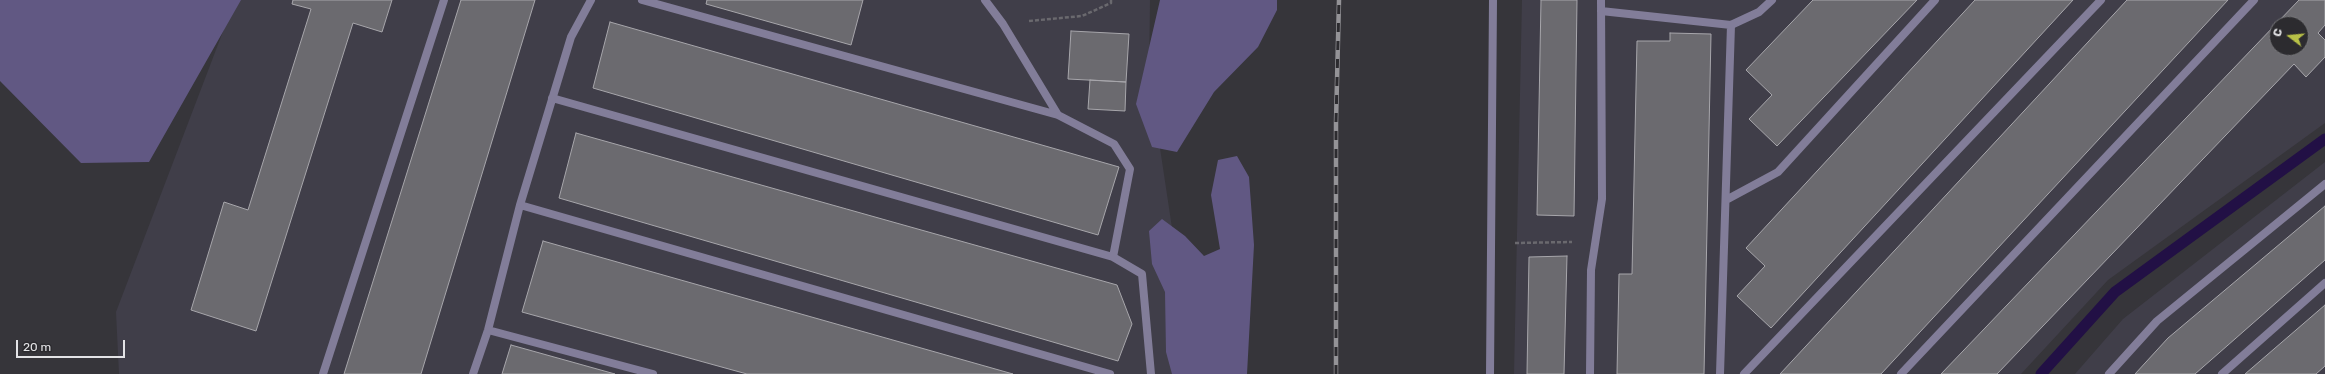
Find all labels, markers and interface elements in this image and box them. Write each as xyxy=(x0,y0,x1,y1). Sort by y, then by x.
north arrow xyxy=(2269,16,2309,56)
text: С xyxy=(2271,27,2285,38)
scale bar xyxy=(18,332,127,358)
text: 20 m xyxy=(23,340,51,354)

